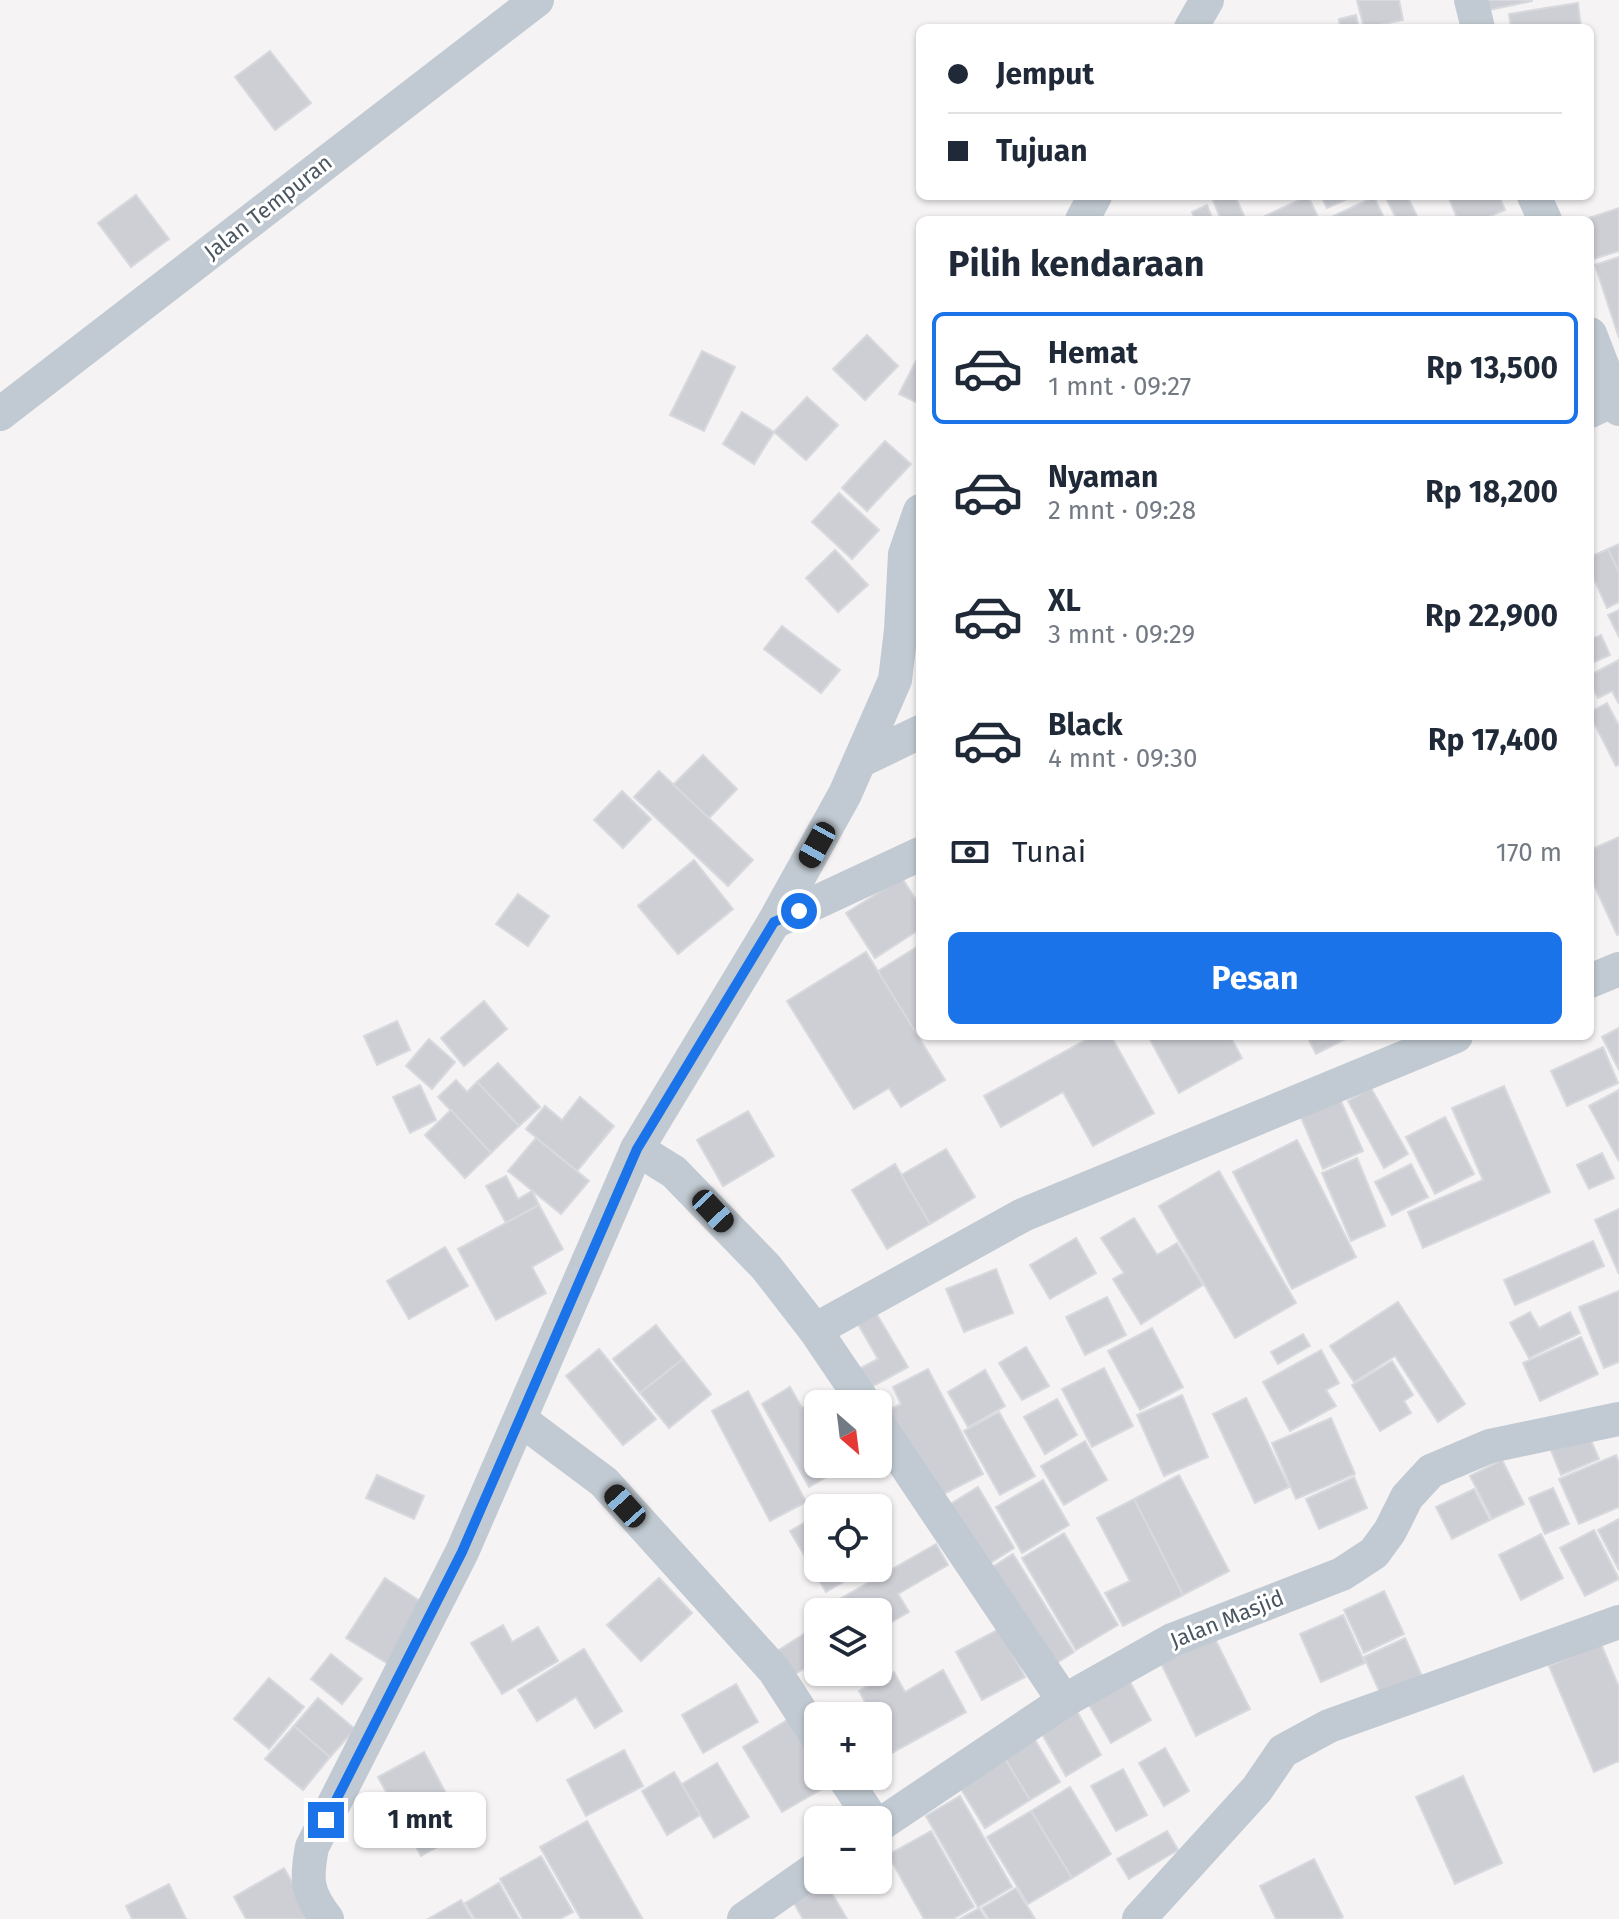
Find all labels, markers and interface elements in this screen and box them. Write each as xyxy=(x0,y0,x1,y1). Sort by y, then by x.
text: Jemput xyxy=(996,56,1094,92)
text: Tujuan xyxy=(996,133,1088,169)
street label: Jalan Tempuran xyxy=(199,149,337,265)
text: Pilih kendaraan xyxy=(948,242,1205,286)
icon: car xyxy=(952,332,1024,404)
text: Hemat xyxy=(1048,335,1138,371)
text: Rp 13,500 xyxy=(1426,350,1558,386)
text: 1 mnt · 09:27 xyxy=(1048,371,1191,402)
icon: car xyxy=(952,456,1024,528)
text: Nyaman xyxy=(1048,459,1158,495)
text: Rp 18,200 xyxy=(1425,474,1558,510)
text: 2 mnt · 09:28 xyxy=(1048,495,1196,526)
icon: car xyxy=(952,580,1024,652)
text: XL xyxy=(1048,583,1081,619)
text: Rp 22,900 xyxy=(1425,598,1558,634)
text: 3 mnt · 09:29 xyxy=(1048,619,1195,650)
icon: car xyxy=(952,704,1024,776)
text: Black xyxy=(1048,707,1123,743)
text: Rp 17,400 xyxy=(1428,722,1558,758)
text: 4 mnt · 09:30 xyxy=(1048,743,1198,774)
car xyxy=(795,818,839,872)
icon: cash xyxy=(948,830,992,874)
text: Tunai xyxy=(1012,834,1086,870)
text: 170 m xyxy=(1496,837,1562,868)
route start xyxy=(781,893,817,929)
button: Pesan xyxy=(948,932,1562,1024)
car xyxy=(688,1185,738,1237)
north arrow xyxy=(804,1390,892,1478)
map controls xyxy=(804,1390,892,1894)
car xyxy=(600,1480,650,1532)
button: locate xyxy=(804,1494,892,1582)
street label: Jalan Masjid xyxy=(1166,1584,1288,1654)
button: layers xyxy=(804,1598,892,1686)
button: + xyxy=(804,1702,892,1790)
callout: 1 mnt xyxy=(354,1792,486,1848)
route end xyxy=(308,1802,344,1838)
text: 1 mnt xyxy=(387,1804,453,1835)
button: − xyxy=(804,1806,892,1894)

